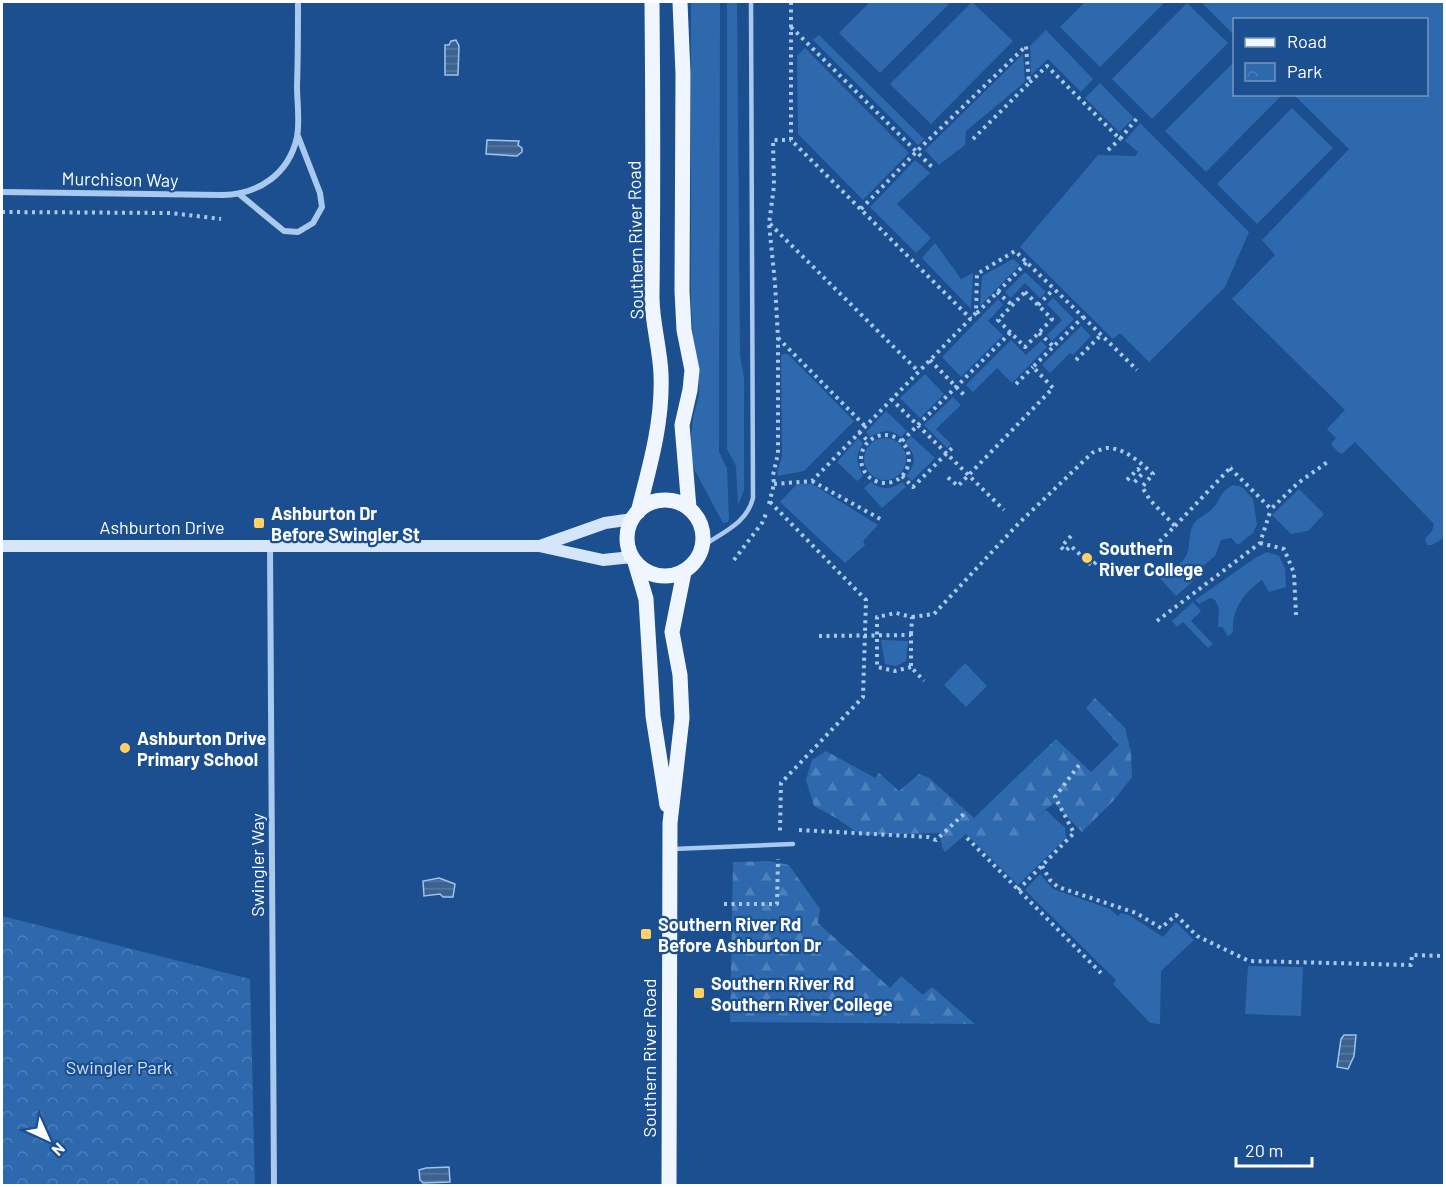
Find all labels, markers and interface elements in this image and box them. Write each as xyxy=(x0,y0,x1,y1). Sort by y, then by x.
legend xyxy=(1233,18,1428,96)
text: Road xyxy=(1287,30,1327,52)
text: Park xyxy=(1287,60,1322,82)
street label: Southern River Road xyxy=(623,160,647,320)
street label: Murchison Way xyxy=(61,167,179,191)
place label: Ashburton Dr Before Swingler St xyxy=(271,502,420,545)
street label: Ashburton Drive xyxy=(99,516,225,538)
marker: Ashburton Dr Before Swingler St xyxy=(252,516,266,530)
place label: Southern River College xyxy=(1099,537,1203,580)
marker: Southern River College xyxy=(1080,551,1094,565)
place label: Ashburton Drive Primary School xyxy=(137,727,267,770)
marker: Ashburton Drive Primary School xyxy=(118,741,132,755)
street label: Swingler Way xyxy=(246,813,268,917)
place label: Southern River Rd Before Ashburton Dr xyxy=(658,913,822,956)
marker: Southern River Rd Before Ashburton Dr xyxy=(639,927,653,941)
place label: Southern River Rd Southern River College xyxy=(711,972,893,1015)
street label: Southern River Road xyxy=(638,979,660,1137)
marker: Southern River Rd Southern River College xyxy=(692,986,706,1000)
park label: Swingler Park xyxy=(66,1056,172,1078)
north arrow xyxy=(18,1109,78,1169)
scale bar xyxy=(1236,1130,1312,1168)
text: N xyxy=(48,1139,69,1160)
text: 20 m xyxy=(1245,1139,1283,1161)

